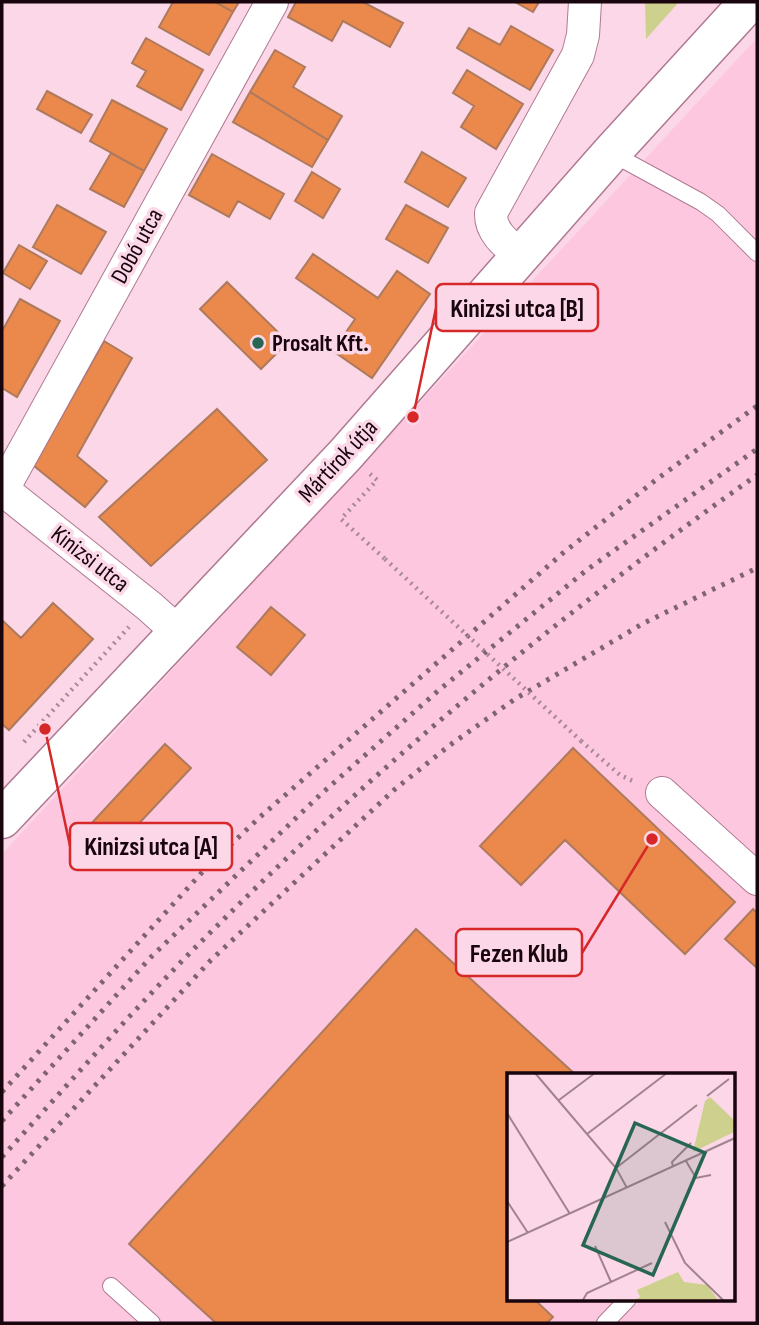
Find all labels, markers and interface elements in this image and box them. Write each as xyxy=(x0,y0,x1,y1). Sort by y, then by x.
street label: Dobó utca xyxy=(105,203,169,289)
callout: Kinizsi utca [B] xyxy=(436,284,598,331)
text: Kinizsi utca [B] xyxy=(450,294,584,325)
place label: Prosalt Kft. xyxy=(272,329,369,358)
marker: Prosalt Kft. xyxy=(250,335,266,351)
street label: Mártírok útja xyxy=(292,414,384,508)
street label: Kinizsi utca xyxy=(45,519,135,599)
callout: Kinizsi utca [A] xyxy=(70,823,232,870)
text: Kinizsi utca [A] xyxy=(84,832,218,863)
callout: Fezen Klub xyxy=(456,929,582,976)
text: Fezen Klub xyxy=(470,939,568,970)
inset map xyxy=(507,1073,734,1300)

